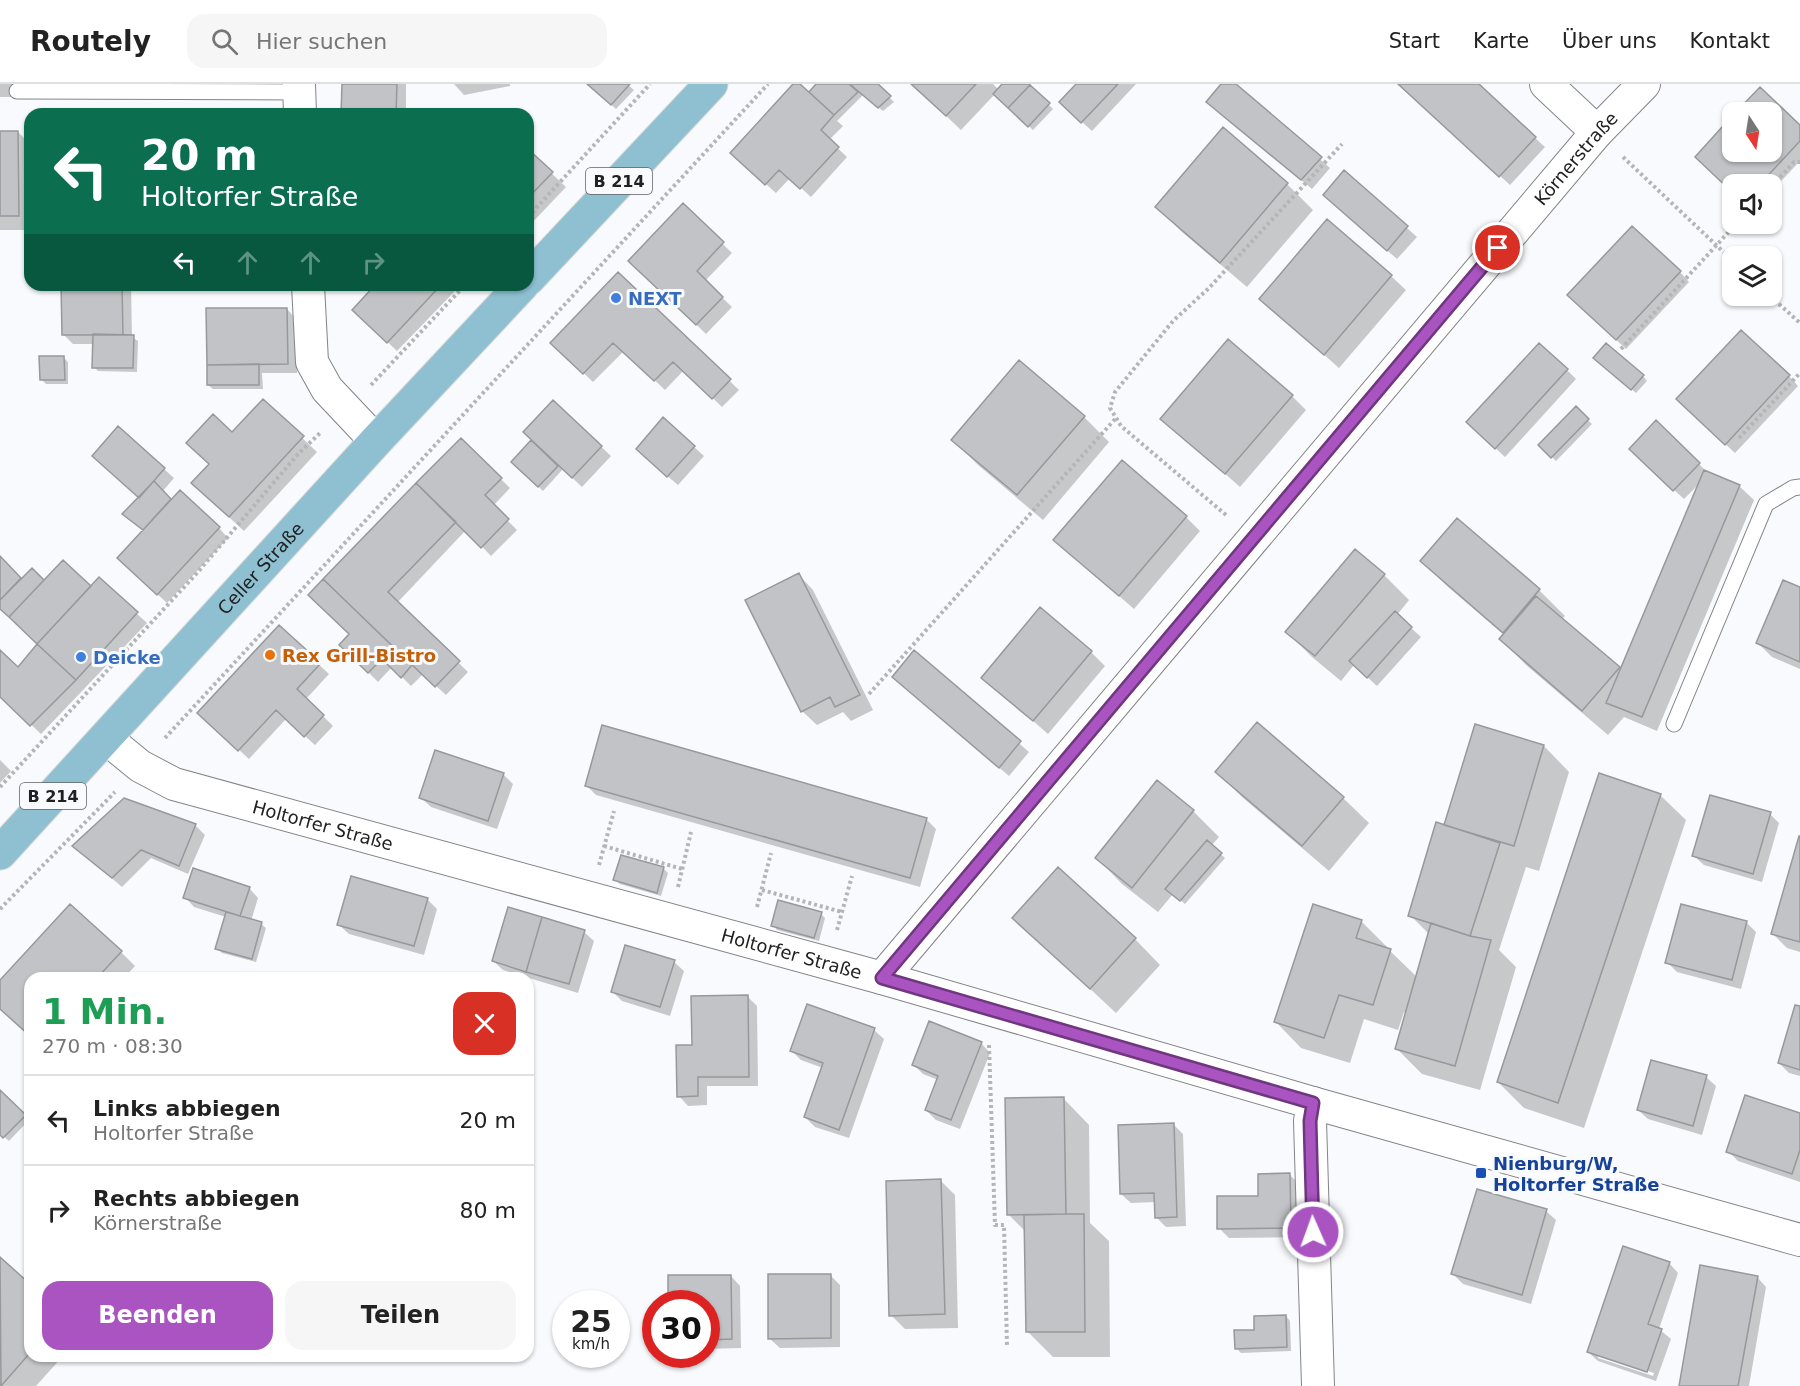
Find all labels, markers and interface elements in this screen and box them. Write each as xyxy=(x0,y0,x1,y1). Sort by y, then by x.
search box xyxy=(187,14,607,68)
text: Routely xyxy=(30,25,151,58)
icon: search xyxy=(208,25,241,58)
text: Hier suchen xyxy=(256,29,387,54)
text: Start xyxy=(1389,29,1440,53)
text: Karte xyxy=(1473,29,1529,53)
text: Über uns xyxy=(1562,29,1657,53)
text: Kontakt xyxy=(1690,29,1770,53)
north arrow xyxy=(1722,102,1782,162)
map controls xyxy=(1722,102,1782,306)
street label: Körnerstraße xyxy=(1530,107,1622,209)
text: 20 m xyxy=(141,131,258,180)
icon: left xyxy=(42,132,120,210)
road number: B 214 xyxy=(586,168,652,194)
button: sound xyxy=(1722,174,1782,234)
text: Holtorfer Straße xyxy=(141,181,358,212)
pin xyxy=(1472,222,1523,273)
icon: arrive xyxy=(1481,231,1514,264)
icon: left xyxy=(168,246,201,279)
icon: ahead xyxy=(231,246,264,279)
icon: ahead xyxy=(294,246,327,279)
icon: right xyxy=(357,246,390,279)
button: layers xyxy=(1722,246,1782,306)
place label: NEXT xyxy=(628,288,682,309)
marker: NEXT xyxy=(609,291,623,305)
street label: Celler Straße xyxy=(213,517,307,618)
place label: Rex Grill-Bistro xyxy=(282,645,436,666)
place label: Deicke xyxy=(93,647,161,668)
marker: Rex Grill-Bistro xyxy=(263,648,277,662)
marker: Deicke xyxy=(74,650,88,664)
road number: B 214 xyxy=(20,783,86,809)
street label: Holtorfer Straße xyxy=(250,796,396,854)
street label: Holtorfer Straße xyxy=(719,924,864,983)
text: 1 Min. xyxy=(42,991,167,1032)
button: close xyxy=(453,992,516,1055)
text: 270 m · 08:30 xyxy=(42,1034,183,1058)
text: Links abbiegen xyxy=(93,1096,281,1121)
icon: left xyxy=(42,1104,75,1137)
text: 20 m xyxy=(460,1108,516,1133)
text: Holtorfer Straße xyxy=(93,1121,254,1145)
place label: Nienburg/W, Holtorfer Straße xyxy=(1493,1153,1659,1195)
marker: Nienburg/W, Holtorfer Straße xyxy=(1474,1166,1488,1180)
text: Rechts abbiegen xyxy=(93,1186,300,1211)
icon: right xyxy=(42,1194,75,1227)
text: 80 m xyxy=(460,1198,516,1223)
position arrow xyxy=(1281,1200,1345,1264)
text: Körnerstraße xyxy=(93,1211,222,1235)
button: Beenden xyxy=(42,1281,273,1350)
button: Teilen xyxy=(285,1281,516,1350)
speed limit sign: 30 xyxy=(642,1290,720,1368)
text: 25 xyxy=(570,1304,612,1339)
text: km/h xyxy=(572,1335,610,1353)

